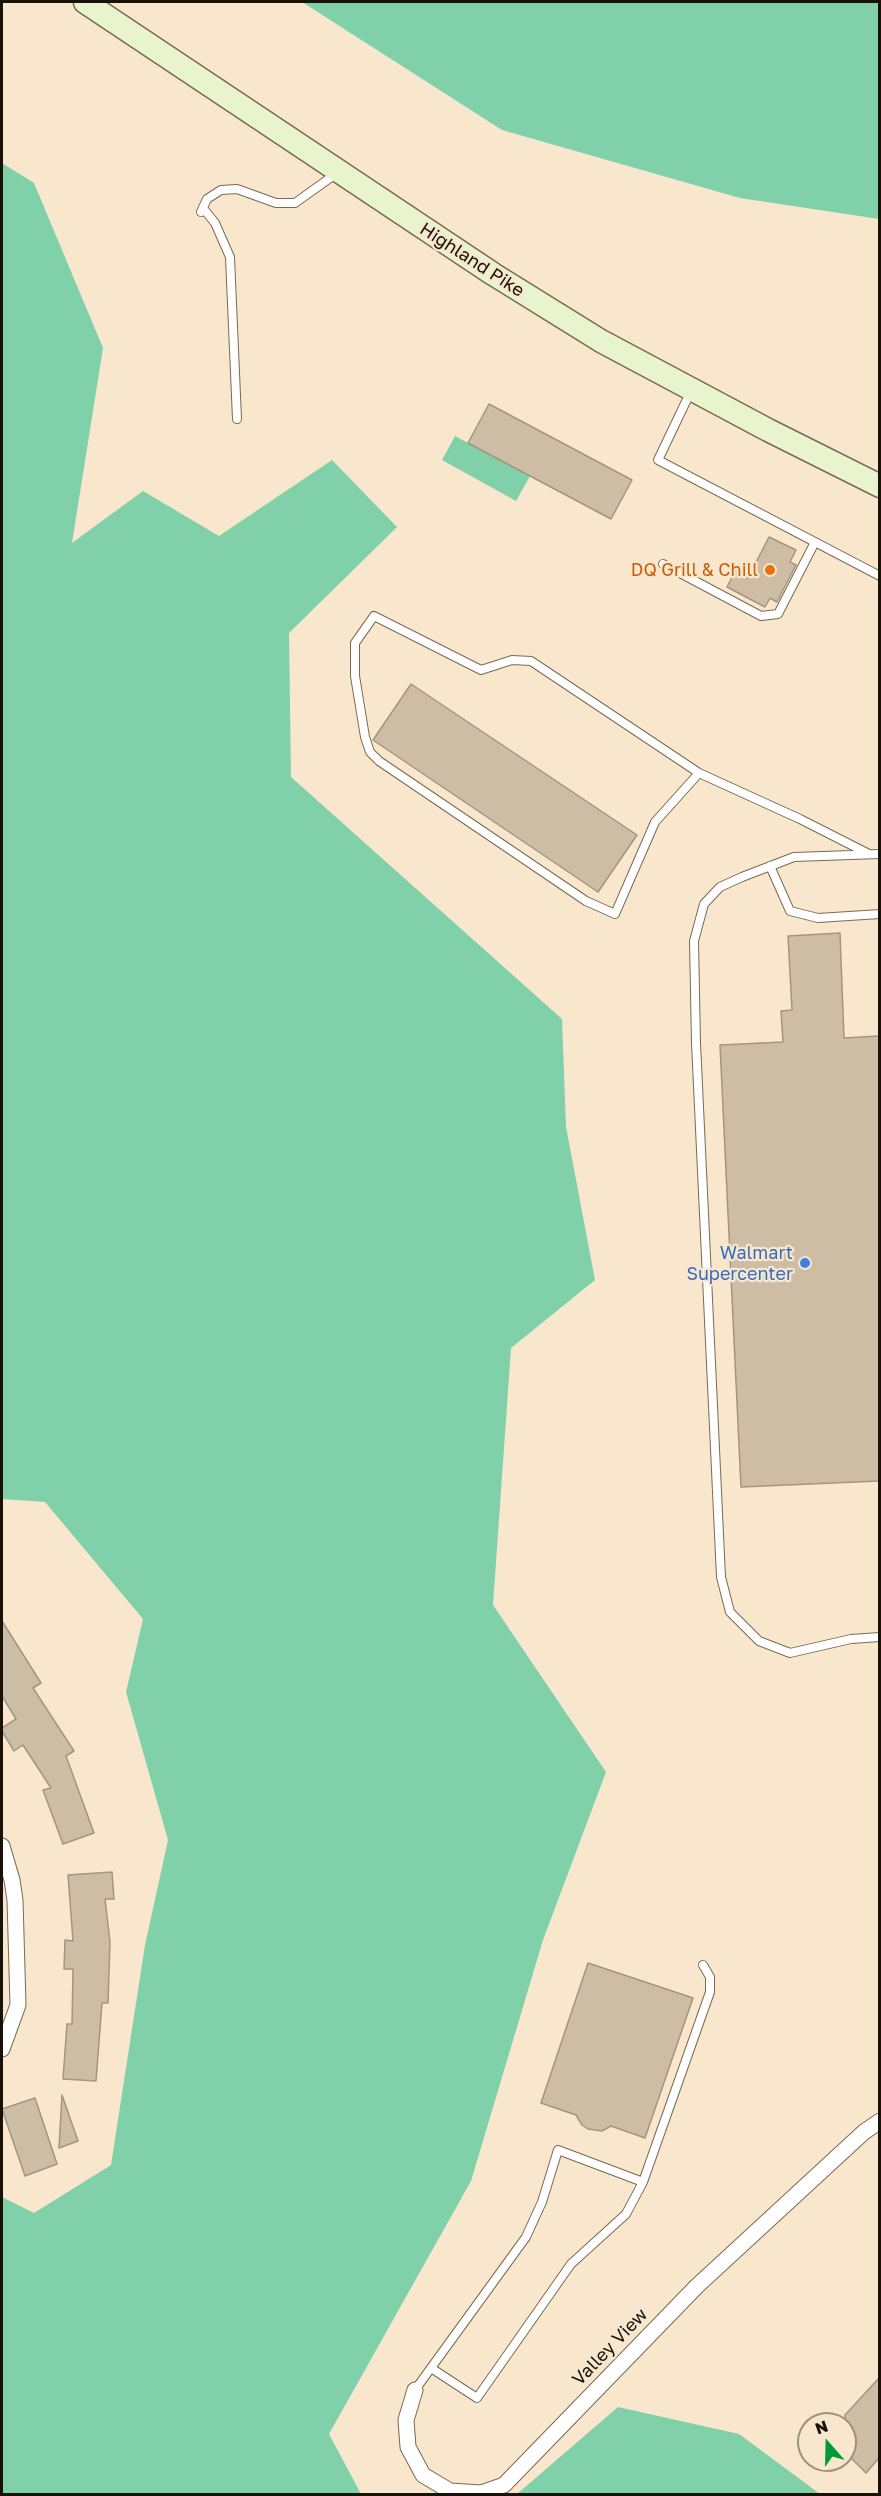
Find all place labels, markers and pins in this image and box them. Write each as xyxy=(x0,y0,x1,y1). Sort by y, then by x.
place label: DQ Grill & Chill xyxy=(631,559,758,581)
marker: DQ Grill & Chill xyxy=(763,563,777,577)
place label: Walmart Supercenter xyxy=(686,1242,793,1284)
marker: Walmart Supercenter xyxy=(798,1256,812,1270)

